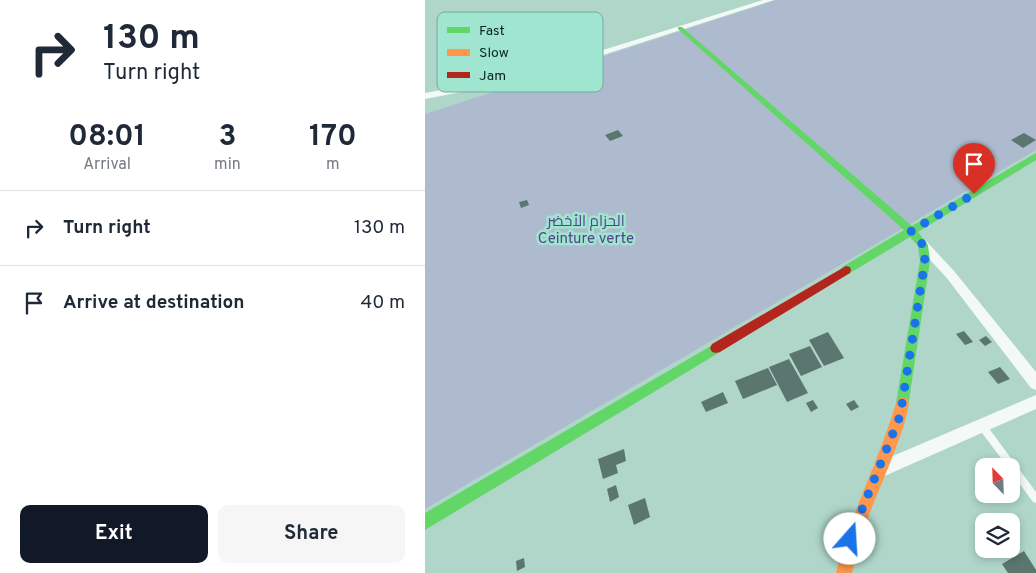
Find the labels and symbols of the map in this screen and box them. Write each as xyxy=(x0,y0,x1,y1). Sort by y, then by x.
legend xyxy=(437,12,603,92)
text: Fast xyxy=(479,23,505,40)
text: Slow xyxy=(479,45,509,62)
text: Jam xyxy=(479,68,506,85)
pin xyxy=(953,143,995,194)
park label: الحزام الأخضر Ceinture verte xyxy=(538,213,634,249)
north arrow xyxy=(975,458,1020,502)
position arrow xyxy=(823,512,875,564)

